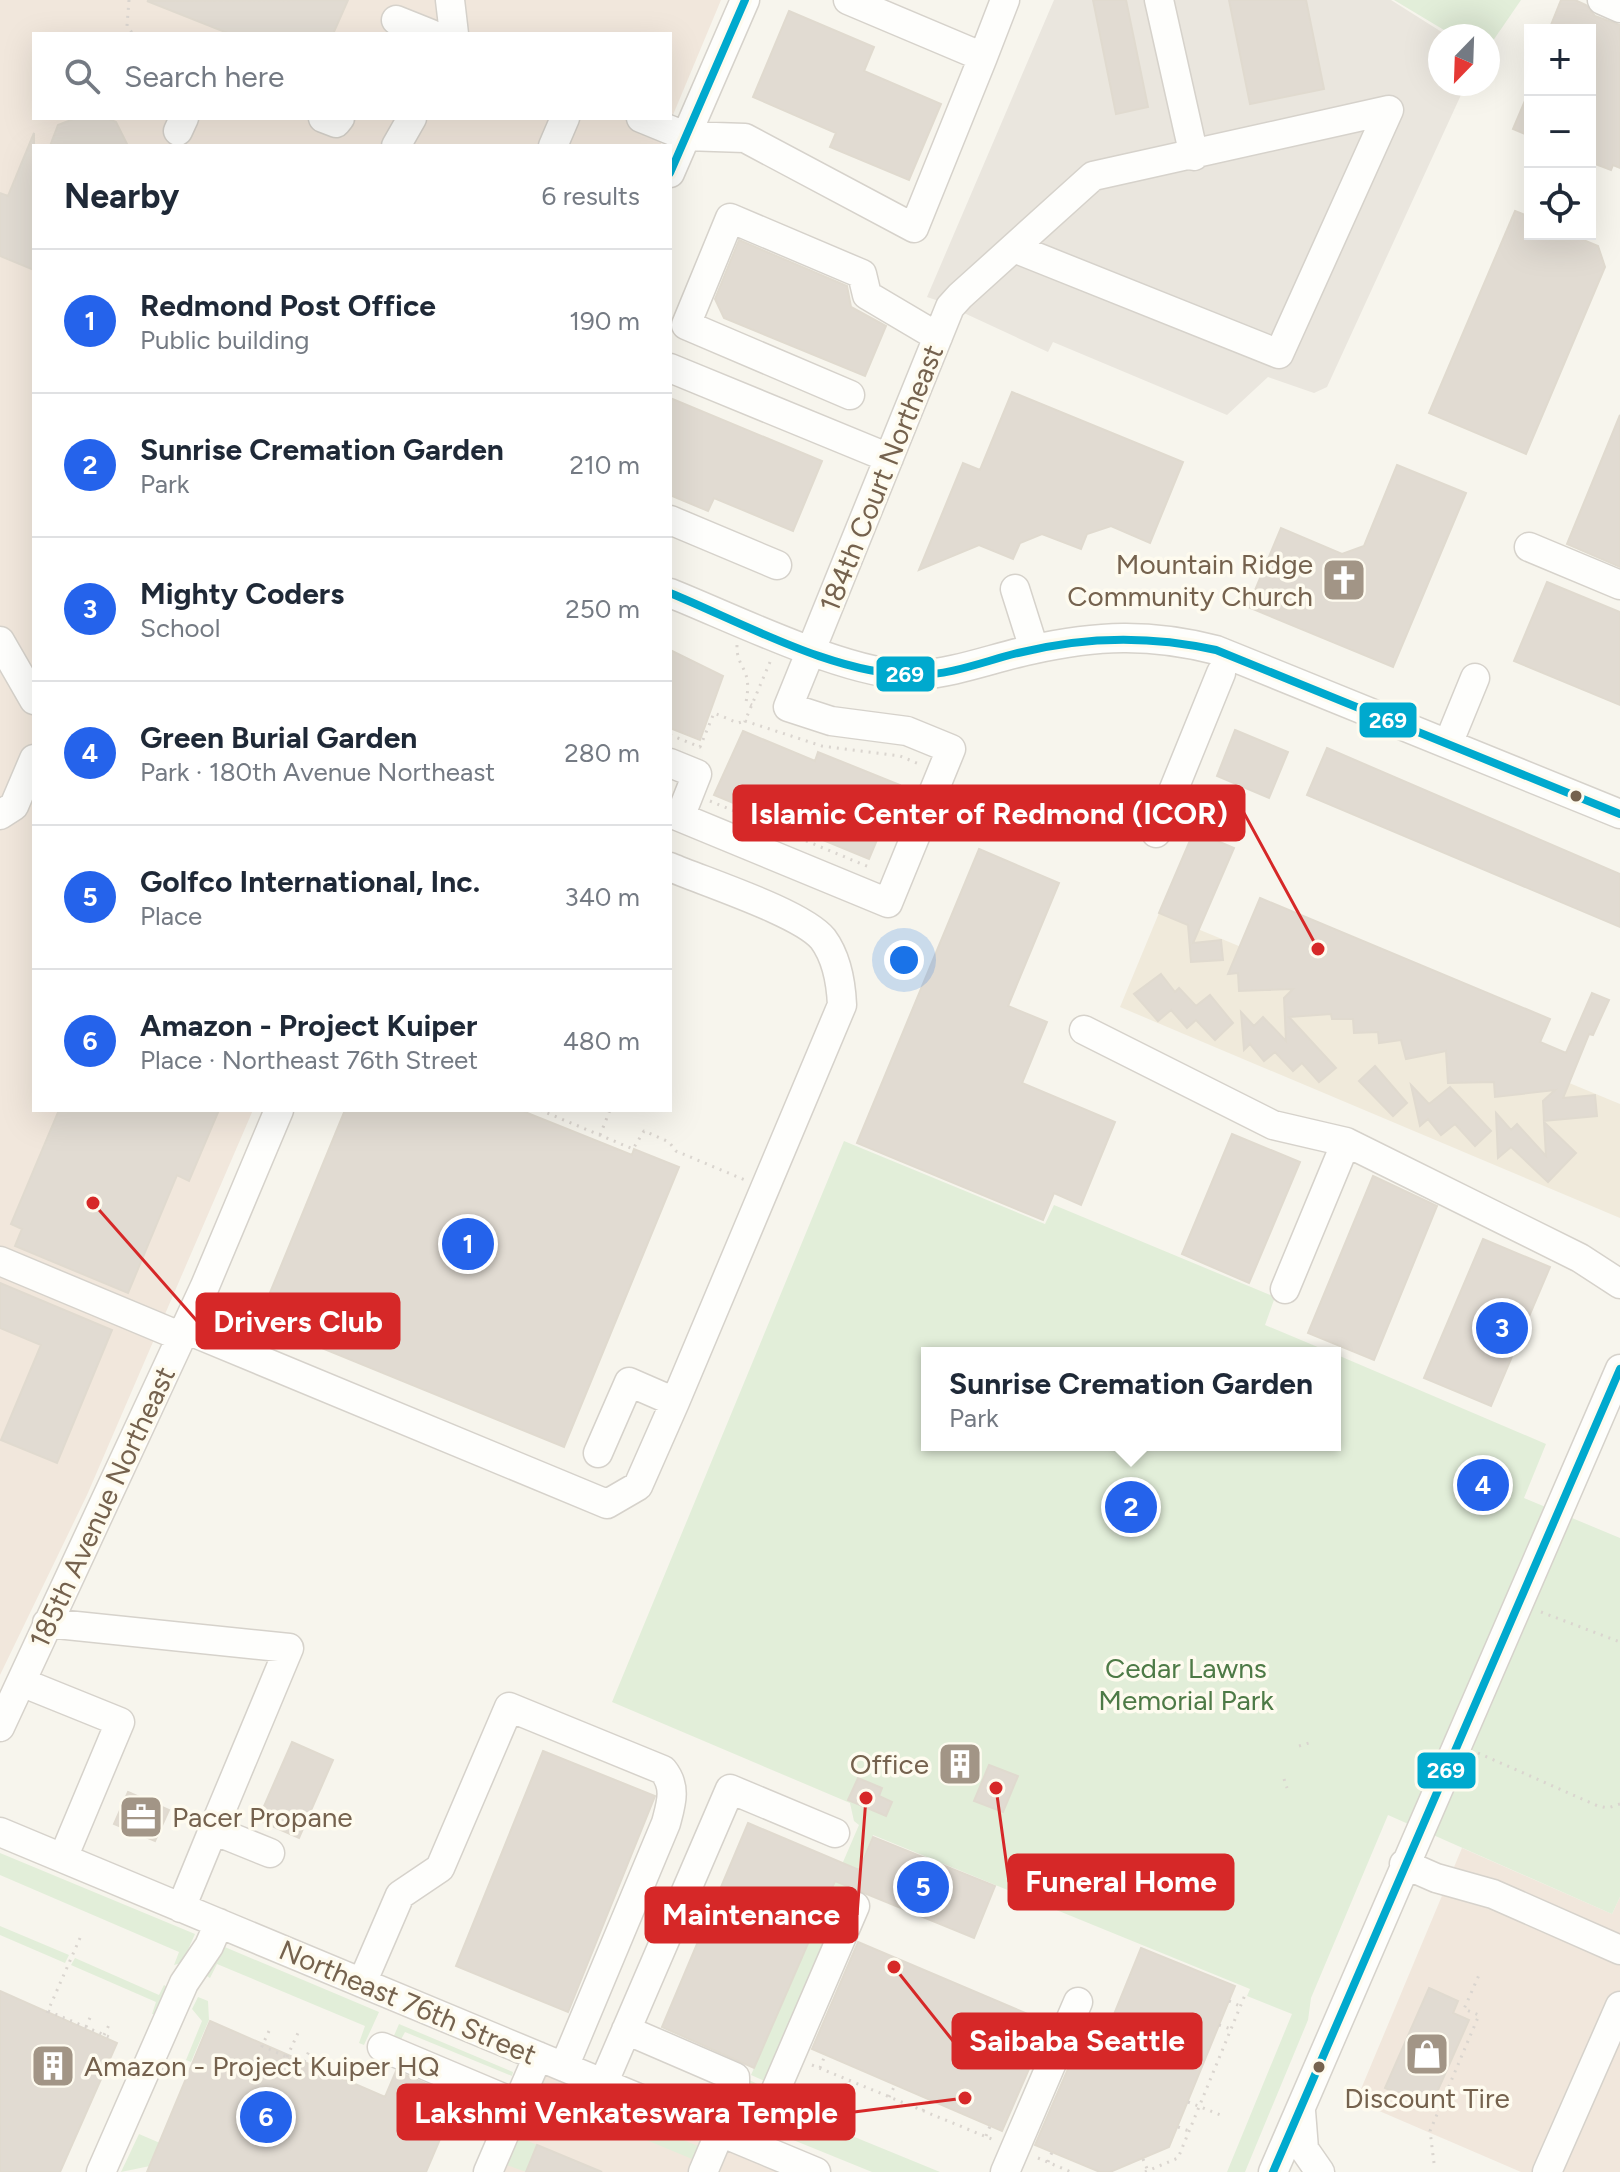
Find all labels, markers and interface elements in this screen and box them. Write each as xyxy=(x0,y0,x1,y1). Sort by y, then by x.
north arrow xyxy=(1428,24,1500,96)
map controls xyxy=(1524,24,1596,240)
button: + xyxy=(1524,24,1596,96)
search box xyxy=(32,32,672,120)
icon: search xyxy=(60,54,104,98)
text: Search here xyxy=(124,58,284,95)
button: − xyxy=(1524,96,1596,168)
button: locate xyxy=(1524,168,1596,240)
text: Nearby xyxy=(64,176,179,217)
text: 6 results xyxy=(542,180,640,212)
text: Redmond Post Office xyxy=(140,287,436,324)
text: 1 xyxy=(85,305,95,337)
text: 190 m xyxy=(569,305,640,337)
text: Public building xyxy=(140,324,309,356)
street label: 184th Court Northeast xyxy=(812,339,950,617)
text: Sunrise Cremation Garden xyxy=(140,431,504,468)
text: 2 xyxy=(82,449,98,481)
text: 210 m xyxy=(570,449,640,481)
text: Park xyxy=(140,468,189,500)
place label: Mountain Ridge Community Church xyxy=(1067,547,1313,613)
church icon: Mountain Ridge Community Church xyxy=(1320,556,1368,604)
text: Mighty Coders xyxy=(140,575,344,612)
text: 3 xyxy=(83,593,97,625)
text: 250 m xyxy=(565,593,640,625)
text: School xyxy=(140,612,220,644)
line badge: 269 xyxy=(875,655,936,693)
text: 269 xyxy=(886,661,924,688)
line badge: 269 xyxy=(1358,701,1418,739)
text: 269 xyxy=(1369,707,1407,734)
text: Green Burial Garden xyxy=(140,719,417,756)
text: 4 xyxy=(82,737,98,769)
text: 280 m xyxy=(564,737,640,769)
text: Park · 180th Avenue Northeast xyxy=(140,756,495,788)
callout: Islamic Center of Redmond (ICOR) xyxy=(734,786,1244,840)
unlabelled marker xyxy=(1568,788,1584,804)
text: Islamic Center of Redmond (ICOR) xyxy=(750,795,1228,832)
text: Golfco International, Inc. xyxy=(140,863,480,900)
text: 5 xyxy=(82,881,98,913)
text: 340 m xyxy=(564,881,640,913)
text: Place xyxy=(140,900,202,932)
your location xyxy=(884,940,924,980)
text: Amazon - Project Kuiper xyxy=(140,1007,477,1044)
text: 6 xyxy=(82,1025,98,1057)
text: 480 m xyxy=(563,1025,640,1057)
text: Place · Northeast 76th Street xyxy=(140,1044,478,1076)
pin: 1 xyxy=(442,1214,494,1274)
callout: Drivers Club xyxy=(197,1294,399,1348)
pin: 3 xyxy=(1476,1298,1528,1358)
text: Drivers Club xyxy=(213,1303,383,1340)
popup xyxy=(921,1347,1341,1451)
street label: 185th Avenue Northeast xyxy=(22,1361,182,1653)
text: Sunrise Cremation Garden xyxy=(949,1365,1313,1402)
text: Park xyxy=(949,1402,999,1434)
pin: 4 xyxy=(1457,1455,1509,1515)
pin: 2 xyxy=(1105,1477,1157,1537)
park label: Cedar Lawns Memorial Park xyxy=(1098,1651,1274,1717)
building icon: Office xyxy=(936,1740,984,1788)
place label: Office xyxy=(850,1747,929,1781)
line badge: 269 xyxy=(1416,1751,1477,1790)
text: 269 xyxy=(1427,1757,1465,1784)
office icon: Pacer Propane xyxy=(117,1793,165,1841)
place label: Pacer Propane xyxy=(172,1800,353,1834)
callout: Funeral Home xyxy=(1009,1855,1233,1909)
pin: 5 xyxy=(897,1857,949,1917)
text: Funeral Home xyxy=(1025,1863,1217,1900)
callout: Maintenance xyxy=(646,1888,857,1942)
text: Maintenance xyxy=(662,1896,840,1933)
street label: Northeast 76th Street xyxy=(274,1932,542,2072)
callout: Saibaba Seattle xyxy=(953,2014,1201,2068)
text: Saibaba Seattle xyxy=(969,2022,1185,2059)
shop icon: Discount Tire xyxy=(1403,2030,1451,2078)
building icon: Amazon - Project Kuiper HQ xyxy=(29,2042,77,2090)
place label: Amazon - Project Kuiper HQ xyxy=(84,2049,440,2083)
unlabelled marker xyxy=(1311,2059,1327,2075)
place label: Discount Tire xyxy=(1344,2081,1510,2115)
callout: Lakshmi Venkateswara Temple xyxy=(398,2085,854,2139)
pin: 6 xyxy=(240,2087,292,2147)
text: Lakshmi Venkateswara Temple xyxy=(414,2094,838,2131)

